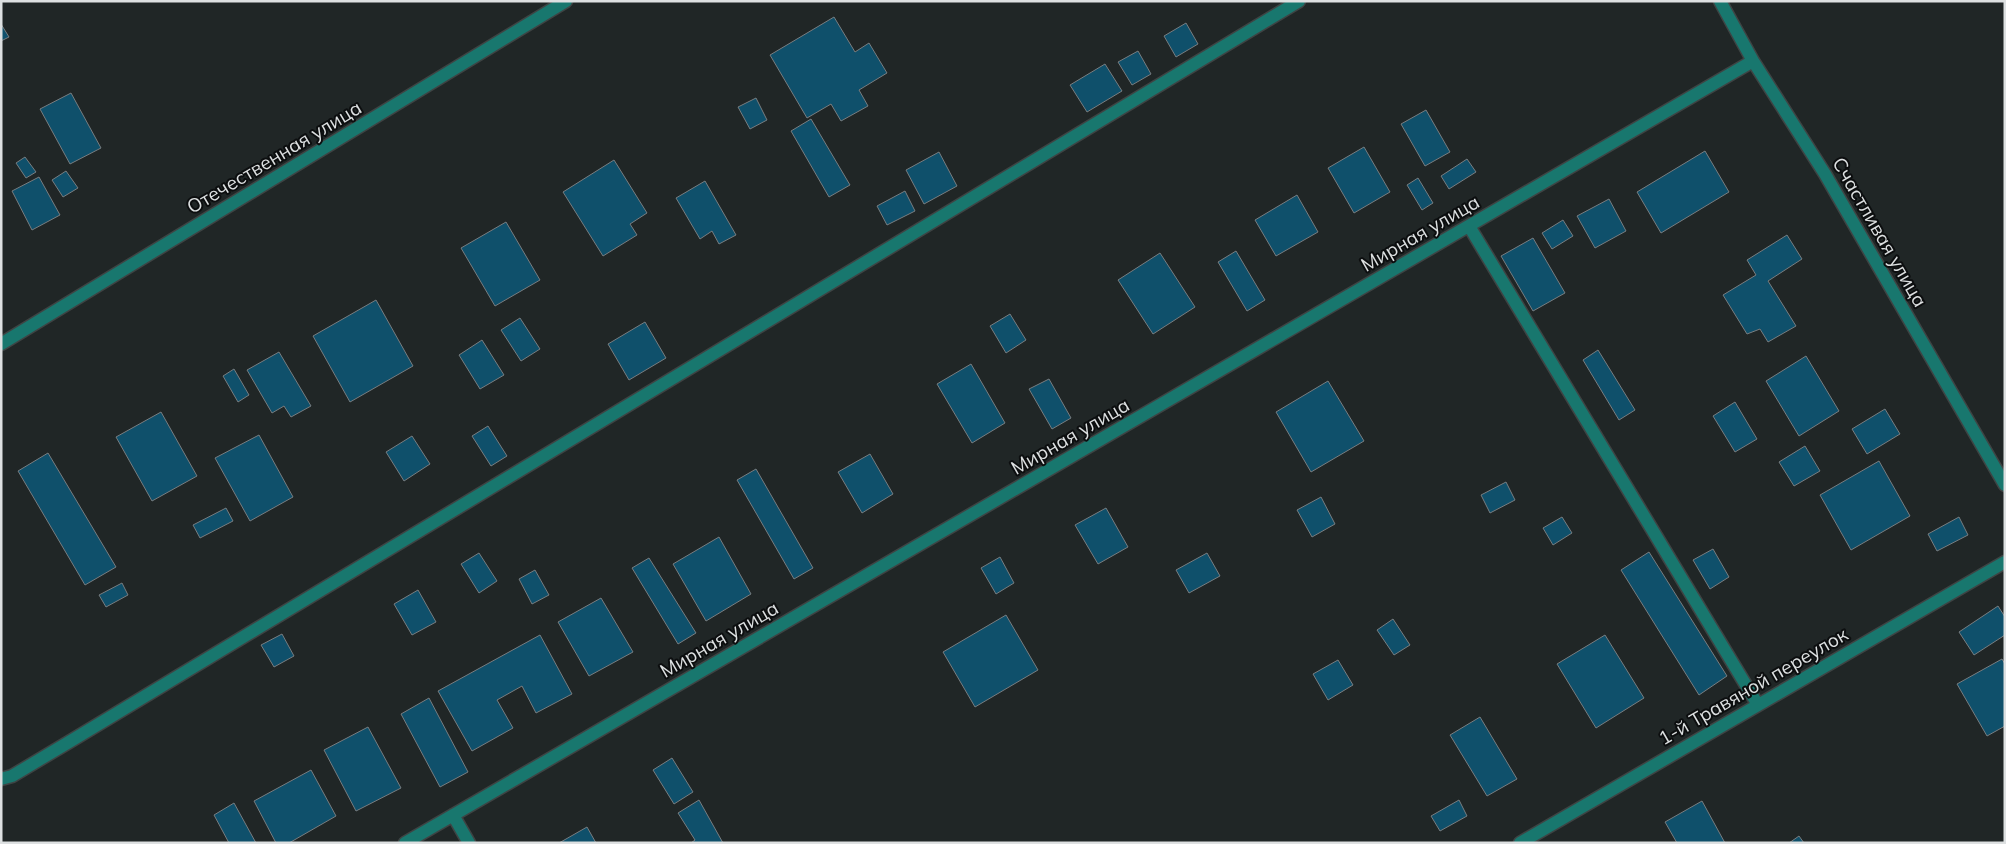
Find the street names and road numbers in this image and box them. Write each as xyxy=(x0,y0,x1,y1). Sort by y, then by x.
street label: Отечественная улица xyxy=(182,95,366,219)
street label: Счастливая улица xyxy=(1827,153,1933,311)
street label: Мирная улица xyxy=(1356,189,1484,277)
street label: Мирная улица xyxy=(1006,392,1134,480)
street label: Мирная улица xyxy=(655,595,783,683)
street label: 1-й Травяной переулок xyxy=(1654,622,1853,750)

